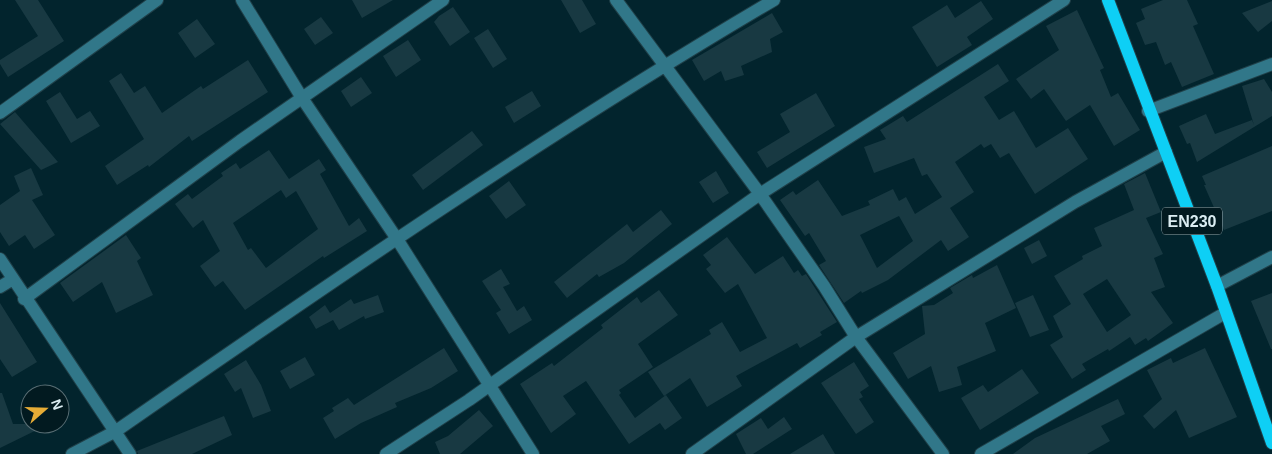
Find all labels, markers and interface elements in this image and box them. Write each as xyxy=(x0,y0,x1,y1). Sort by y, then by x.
road number: EN230 xyxy=(1162,208,1222,235)
north arrow xyxy=(20,384,70,434)
text: N xyxy=(48,397,66,412)

